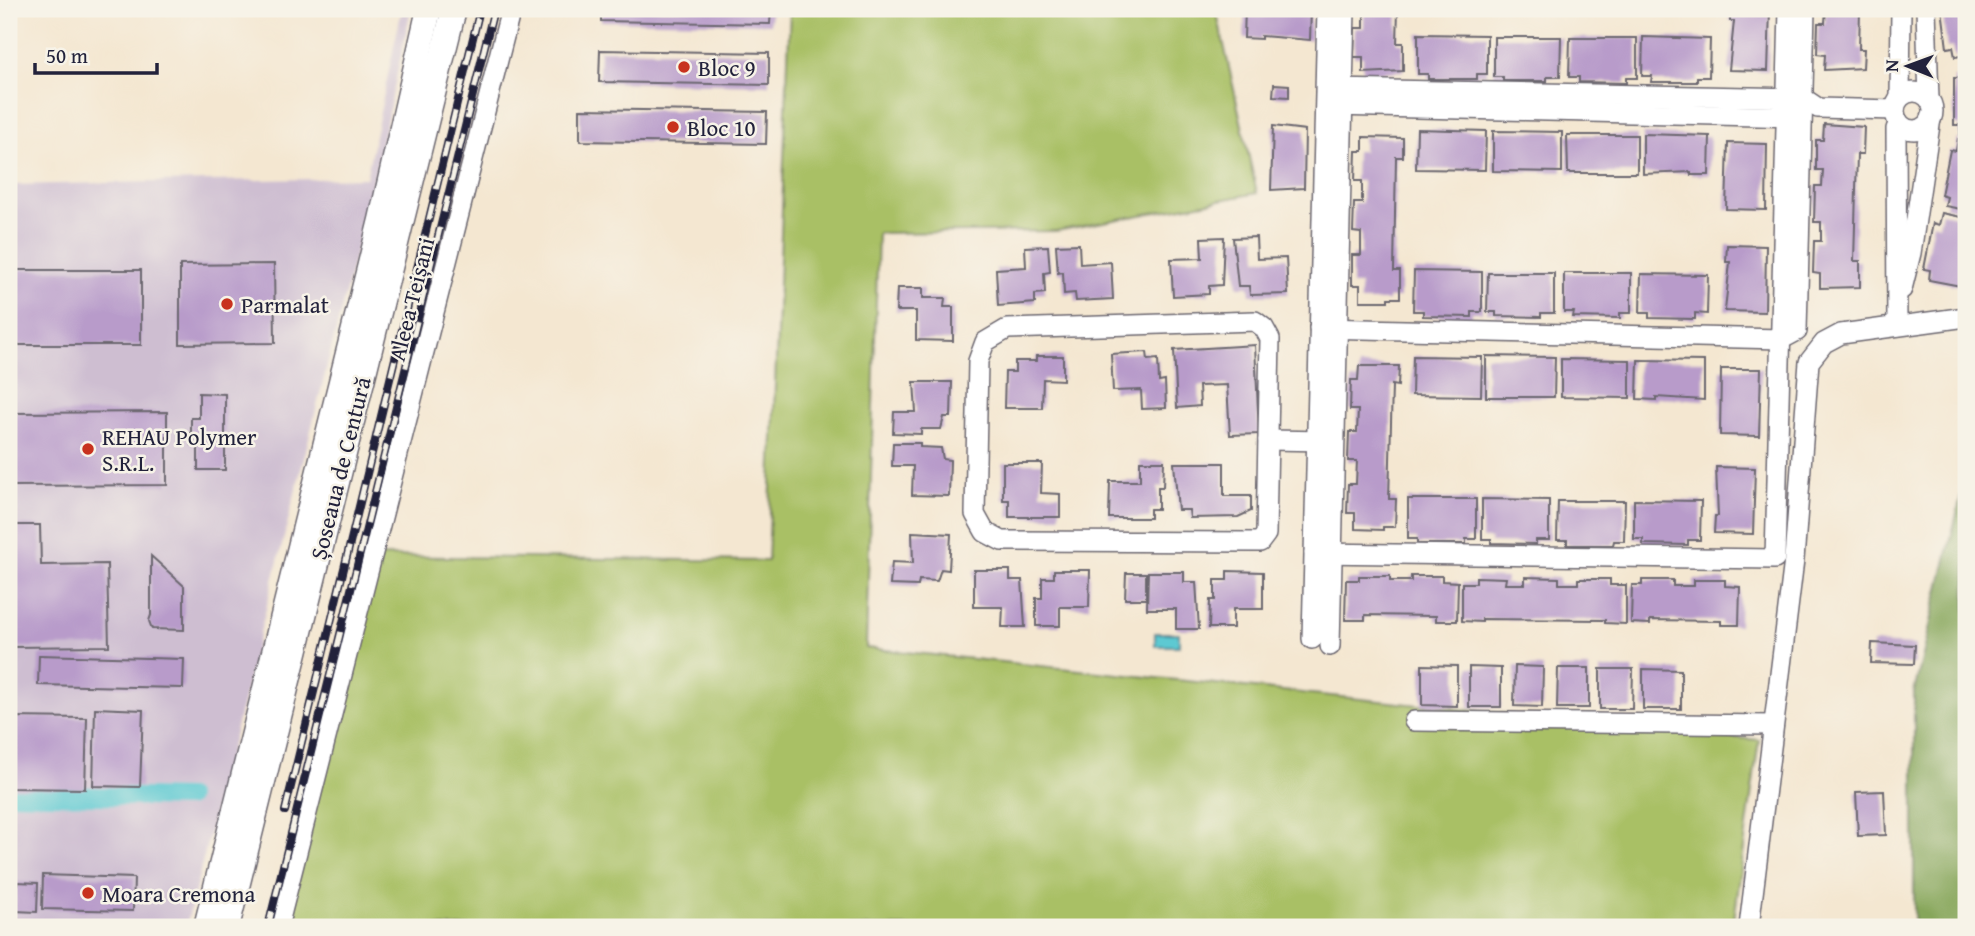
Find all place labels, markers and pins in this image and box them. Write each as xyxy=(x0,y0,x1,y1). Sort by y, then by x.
place label: Bloc 9 xyxy=(698,51,756,84)
marker: Bloc 9 xyxy=(676,59,692,75)
place label: Bloc 10 xyxy=(687,111,756,144)
marker: Bloc 10 xyxy=(665,119,681,135)
place label: Parmalat xyxy=(241,288,329,321)
marker: Parmalat xyxy=(219,296,235,312)
place label: REHAU Polymer S.R.L. xyxy=(102,420,257,479)
marker: REHAU Polymer S.R.L. xyxy=(80,441,96,457)
place label: Moara Cremona xyxy=(102,877,256,910)
marker: Moara Cremona xyxy=(80,885,96,901)

